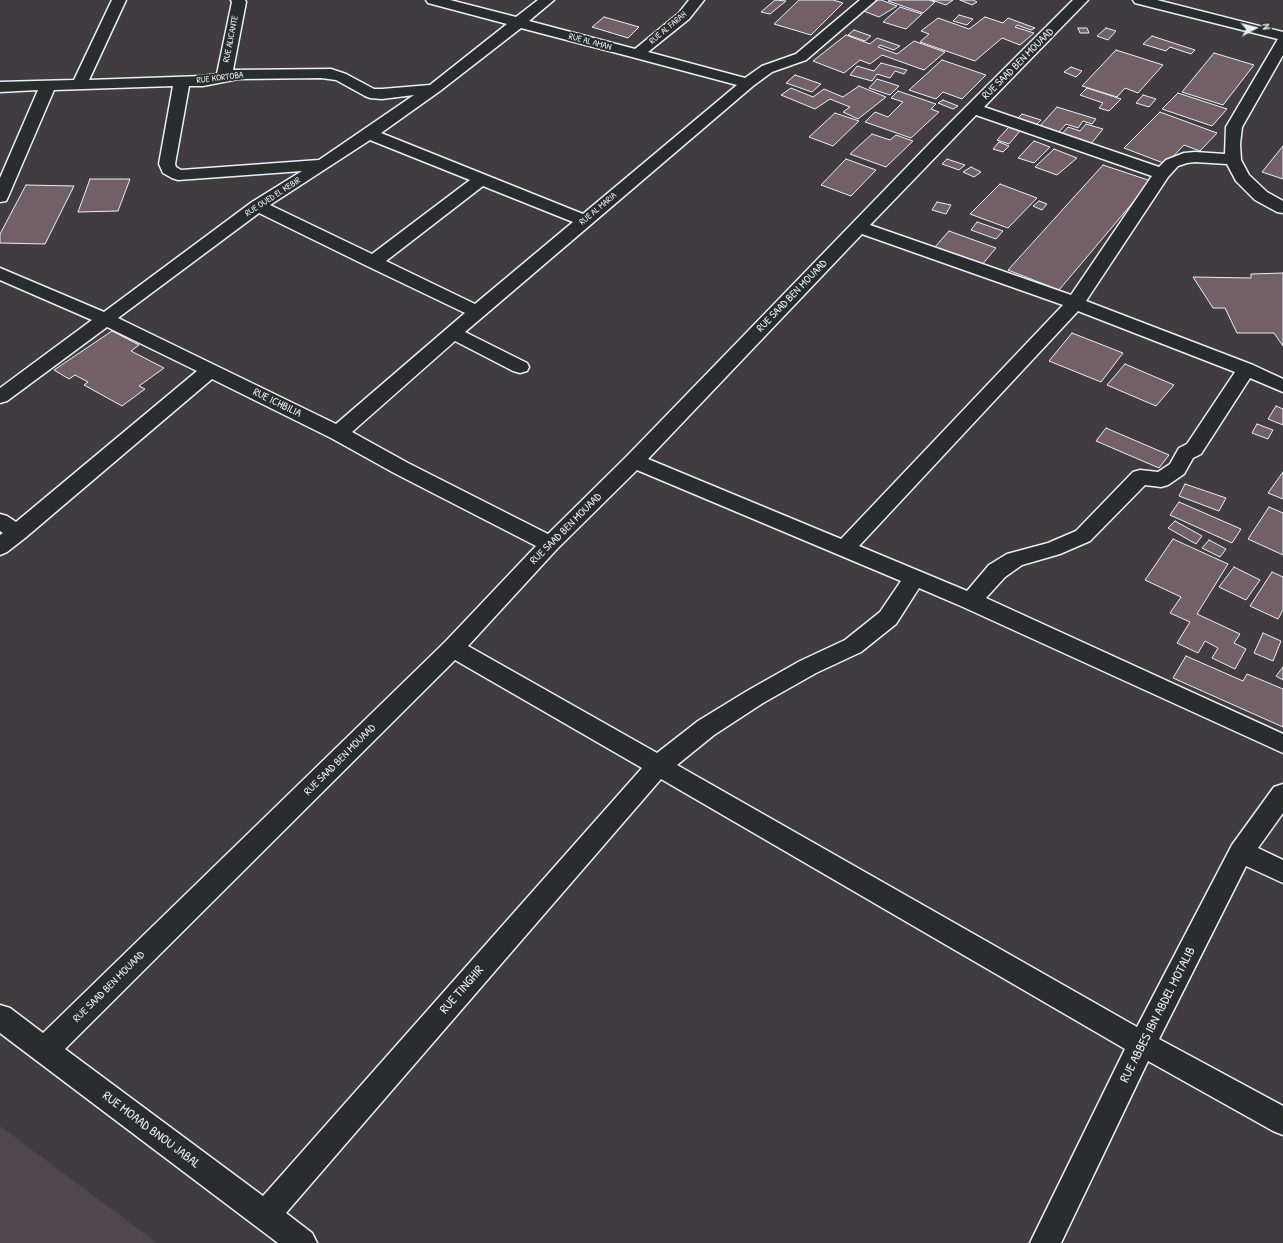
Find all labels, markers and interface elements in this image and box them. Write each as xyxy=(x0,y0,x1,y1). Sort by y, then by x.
north arrow xyxy=(1235,8,1275,48)
street label: RUE AL FARAH xyxy=(647,9,689,47)
street label: RUE ALICANTE xyxy=(221,15,241,63)
text: N xyxy=(1260,23,1274,30)
street label: RUE SAAD BEN MOUAAD xyxy=(980,26,1056,102)
street label: RUE AL AMAN xyxy=(567,31,613,53)
street label: RUE KORTOBA xyxy=(196,70,244,86)
street label: RUE OUED EL KEBIR xyxy=(243,175,303,219)
street label: RUE AL MARIA xyxy=(577,190,619,228)
street label: RUE SAAD BEN MOUAAD xyxy=(754,257,830,335)
street label: RUE ICHBILIA xyxy=(251,386,303,420)
street label: RUE SAAD BEN MOUAAD xyxy=(528,491,604,567)
street label: RUE SAAD BEN MOUAAD xyxy=(302,722,378,798)
street label: RUE ABBES IBN ABDEL MOTALIB xyxy=(1117,945,1199,1085)
street label: RUE SAAD BEN MOUAAD xyxy=(71,949,147,1025)
street label: RUE TINGHIR xyxy=(437,963,487,1017)
street label: RUE MOAAD BNOU JABAL xyxy=(99,1088,203,1172)

